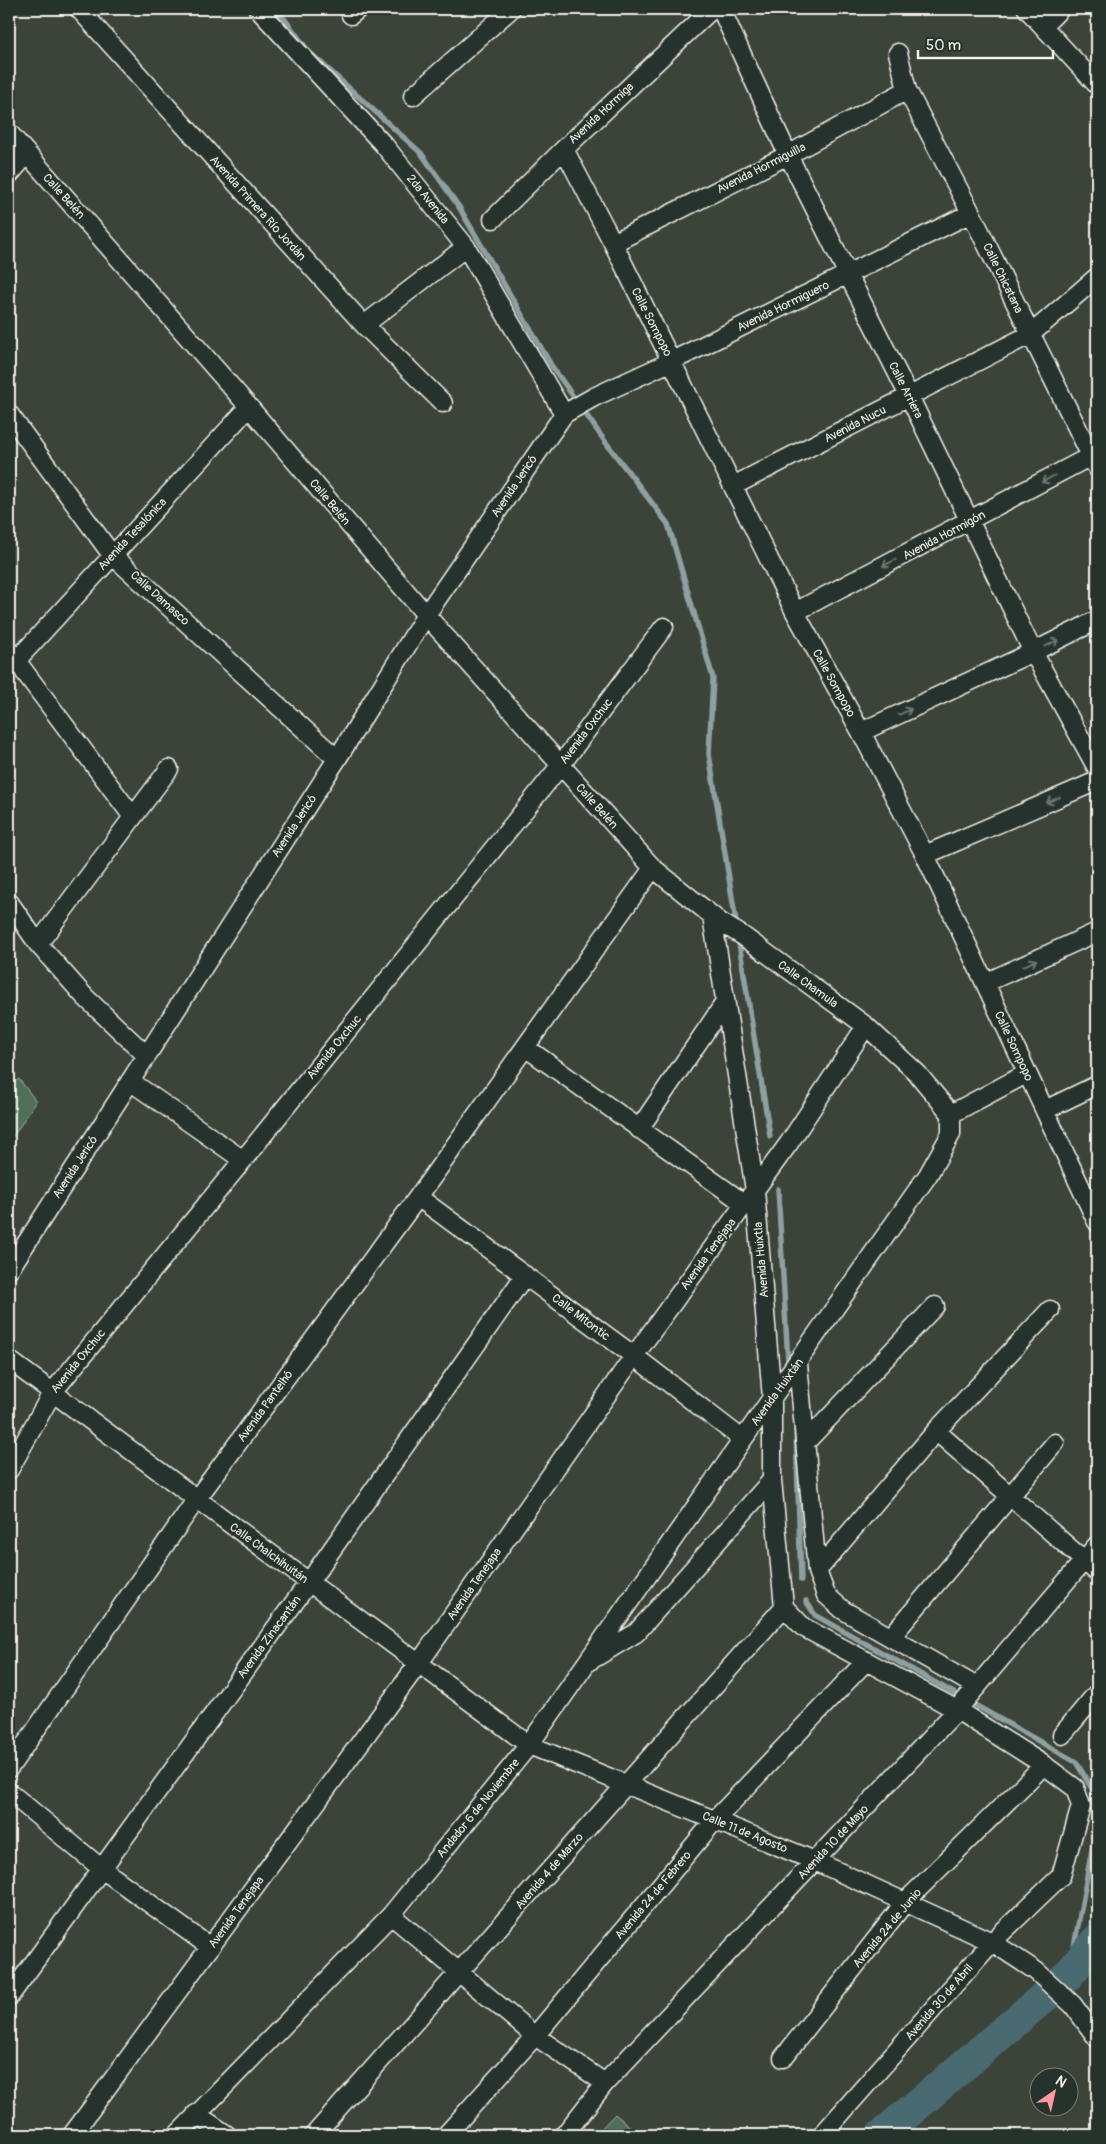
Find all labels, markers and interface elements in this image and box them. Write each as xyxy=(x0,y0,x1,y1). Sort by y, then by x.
scale bar xyxy=(918,28,1054,60)
text: 50 m xyxy=(926,36,961,55)
street label: Avenida Hormiga xyxy=(566,79,637,147)
street label: Avenida Hormiguilla xyxy=(714,139,809,197)
street label: Avenida Primera Río Jordán xyxy=(206,153,309,264)
street label: Calle Belén xyxy=(39,171,88,222)
street label: 2da Avenida xyxy=(403,172,452,227)
street label: Calle Chicatana xyxy=(979,241,1026,316)
street label: Avenida Hormiguero xyxy=(735,277,832,335)
street label: Calle Sompopo xyxy=(628,285,676,360)
street label: Calle Arriera xyxy=(885,359,926,421)
street label: Avenida Nucu xyxy=(822,402,889,446)
street label: Avenida Jericó xyxy=(488,452,541,520)
one-way arrow xyxy=(1041,474,1056,484)
street label: Calle Belén xyxy=(306,476,353,529)
street label: Avenida Tesalónica xyxy=(95,495,170,574)
street label: Avenida Hormigón xyxy=(900,507,988,564)
one-way arrow xyxy=(882,559,897,568)
street label: Calle Damasco xyxy=(127,568,193,629)
one-way arrow xyxy=(1044,638,1059,647)
street label: Calle Sompopo xyxy=(809,647,859,720)
street label: Avenida Oxchuc xyxy=(557,695,616,767)
one-way arrow xyxy=(897,706,912,716)
street label: Calle Belén xyxy=(572,781,621,832)
street label: Avenida Jericó xyxy=(269,792,321,861)
one-way arrow xyxy=(1045,797,1060,806)
street label: Calle Chamula xyxy=(775,957,841,1012)
one-way arrow xyxy=(1022,958,1037,967)
street label: Calle Sompopo xyxy=(991,1009,1036,1084)
street label: Avenida Oxchuc xyxy=(304,1012,365,1083)
street label: Avenida Jericó xyxy=(50,1133,102,1202)
street label: Avenida Tenejapa xyxy=(677,1215,740,1293)
street label: Avenida Huixtla xyxy=(751,1221,772,1299)
street label: Calle Mitontic xyxy=(549,1291,613,1344)
street label: Avenida Oxchuc xyxy=(48,1326,109,1397)
street label: Avenida Huixtán xyxy=(748,1355,807,1429)
street label: Avenida Pantelhó xyxy=(234,1367,297,1445)
street label: Calle Chalchihuitán xyxy=(226,1520,311,1587)
street label: Avenida Tenejapa xyxy=(444,1545,505,1623)
street label: Avenida Zinacantán xyxy=(234,1593,305,1682)
street label: Andador 6 de Noviembre xyxy=(434,1756,523,1861)
street label: Avenida 10 de Mayo xyxy=(795,1801,872,1883)
street label: Calle 11 de Agosto xyxy=(700,1809,790,1857)
street label: Avenida 4 de Marzo xyxy=(512,1830,587,1913)
street label: Avenida 24 de Febrero xyxy=(612,1848,695,1943)
street label: Avenida Tenejapa xyxy=(205,1873,268,1951)
street label: Avenida 24 de Junio xyxy=(850,1885,925,1971)
street label: Avenida 30 de Abril xyxy=(902,1961,977,2044)
north arrow xyxy=(1028,2066,1078,2116)
text: N xyxy=(1052,2072,1070,2091)

